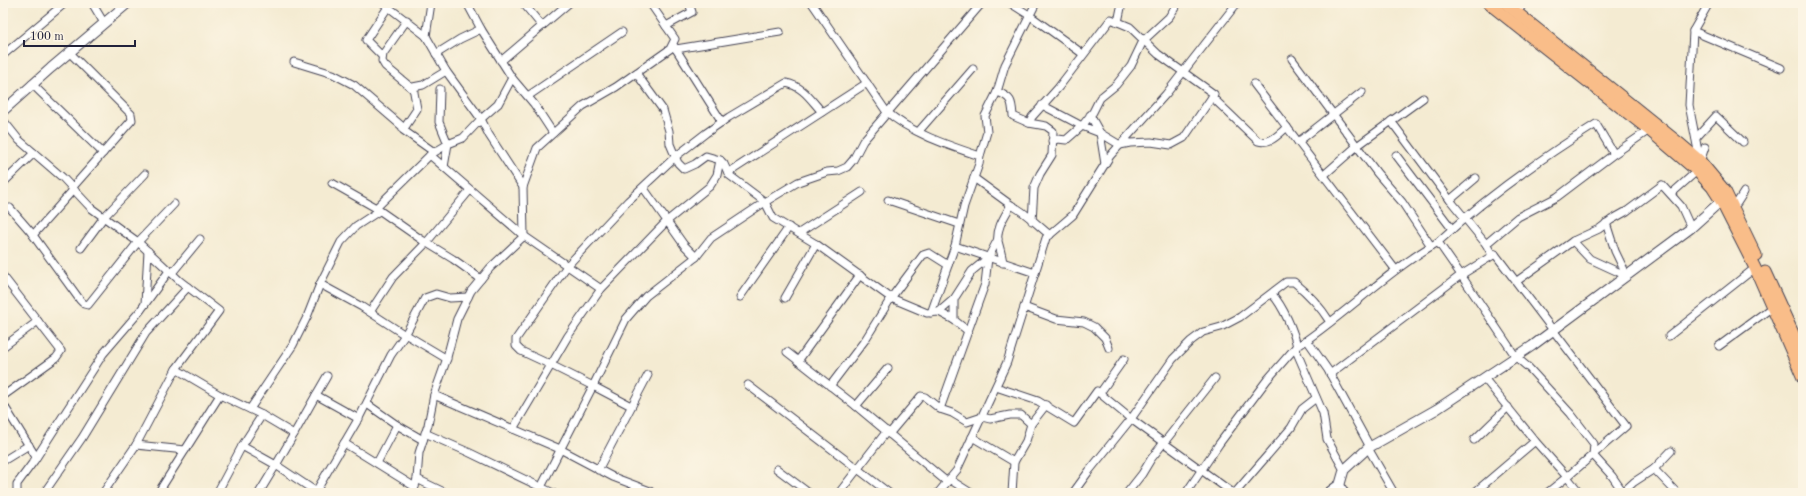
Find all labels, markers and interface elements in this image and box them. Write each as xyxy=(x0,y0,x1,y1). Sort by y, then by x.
scale bar xyxy=(24,22,135,48)
text: 100 m xyxy=(30,31,64,43)

